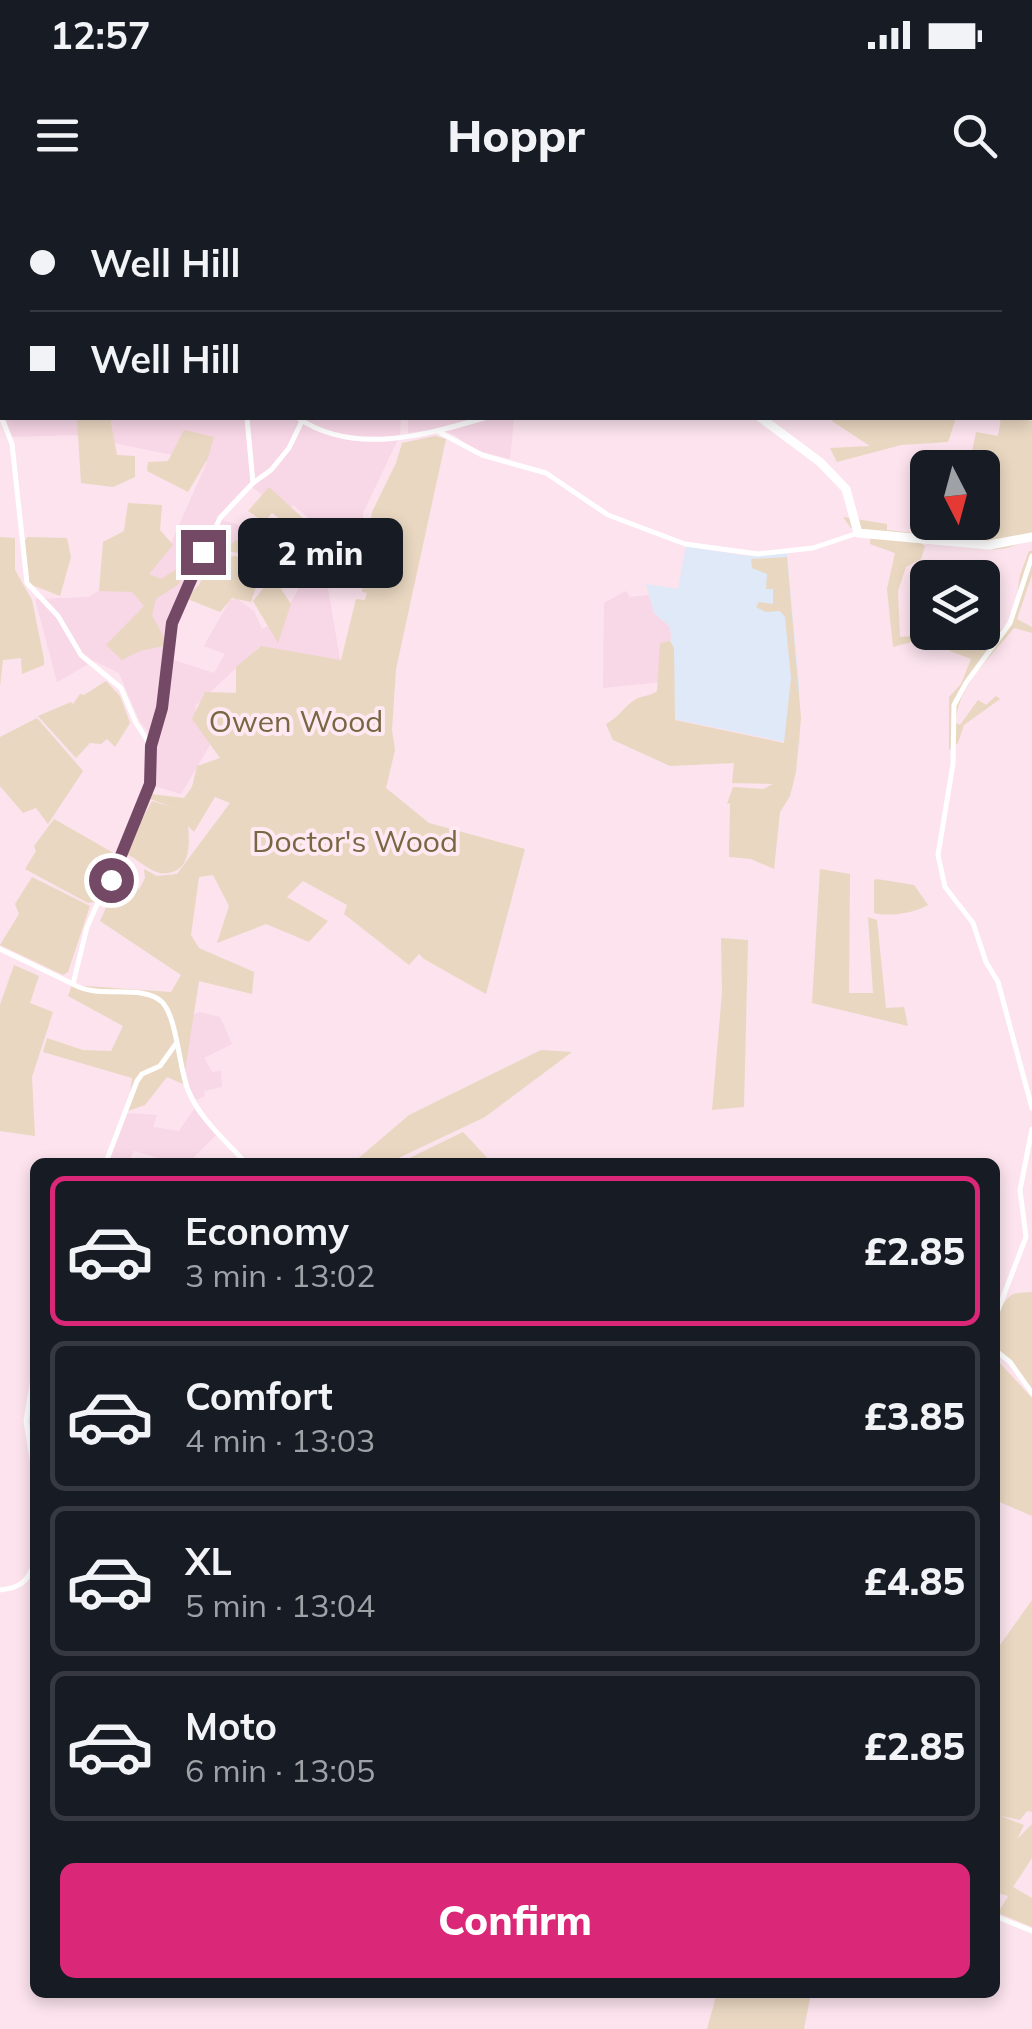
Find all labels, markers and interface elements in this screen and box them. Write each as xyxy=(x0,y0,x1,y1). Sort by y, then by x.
text: 12:57 xyxy=(50,11,151,59)
text: Hoppr xyxy=(447,107,585,163)
icon: menu xyxy=(30,108,85,163)
icon: search xyxy=(947,108,1002,163)
text: Well Hill xyxy=(90,239,240,287)
text: Well Hill xyxy=(90,335,240,383)
north arrow xyxy=(910,450,1000,540)
map controls xyxy=(910,450,1000,650)
callout: 2 min xyxy=(238,517,403,587)
route end xyxy=(181,530,226,575)
text: 2 min xyxy=(278,533,363,573)
button: layers xyxy=(910,560,1000,650)
park label: Owen Wood xyxy=(209,702,383,740)
park label: Doctor's Wood xyxy=(252,822,458,860)
route start xyxy=(89,858,134,903)
icon: car xyxy=(65,1206,155,1296)
text: Economy xyxy=(185,1207,349,1255)
text: £2.85 xyxy=(864,1227,965,1275)
text: 3 min · 13:02 xyxy=(185,1255,375,1295)
icon: car xyxy=(65,1371,155,1461)
text: Comfort xyxy=(185,1372,333,1420)
text: £3.85 xyxy=(864,1392,965,1440)
text: 4 min · 13:03 xyxy=(185,1420,375,1460)
icon: car xyxy=(65,1536,155,1626)
text: XL xyxy=(185,1537,232,1585)
text: £4.85 xyxy=(864,1557,965,1605)
text: 5 min · 13:04 xyxy=(185,1585,375,1625)
icon: car xyxy=(65,1701,155,1791)
text: Moto xyxy=(185,1702,277,1750)
text: £2.85 xyxy=(864,1722,965,1770)
text: 6 min · 13:05 xyxy=(185,1750,375,1790)
button: Confirm xyxy=(60,1863,970,1978)

